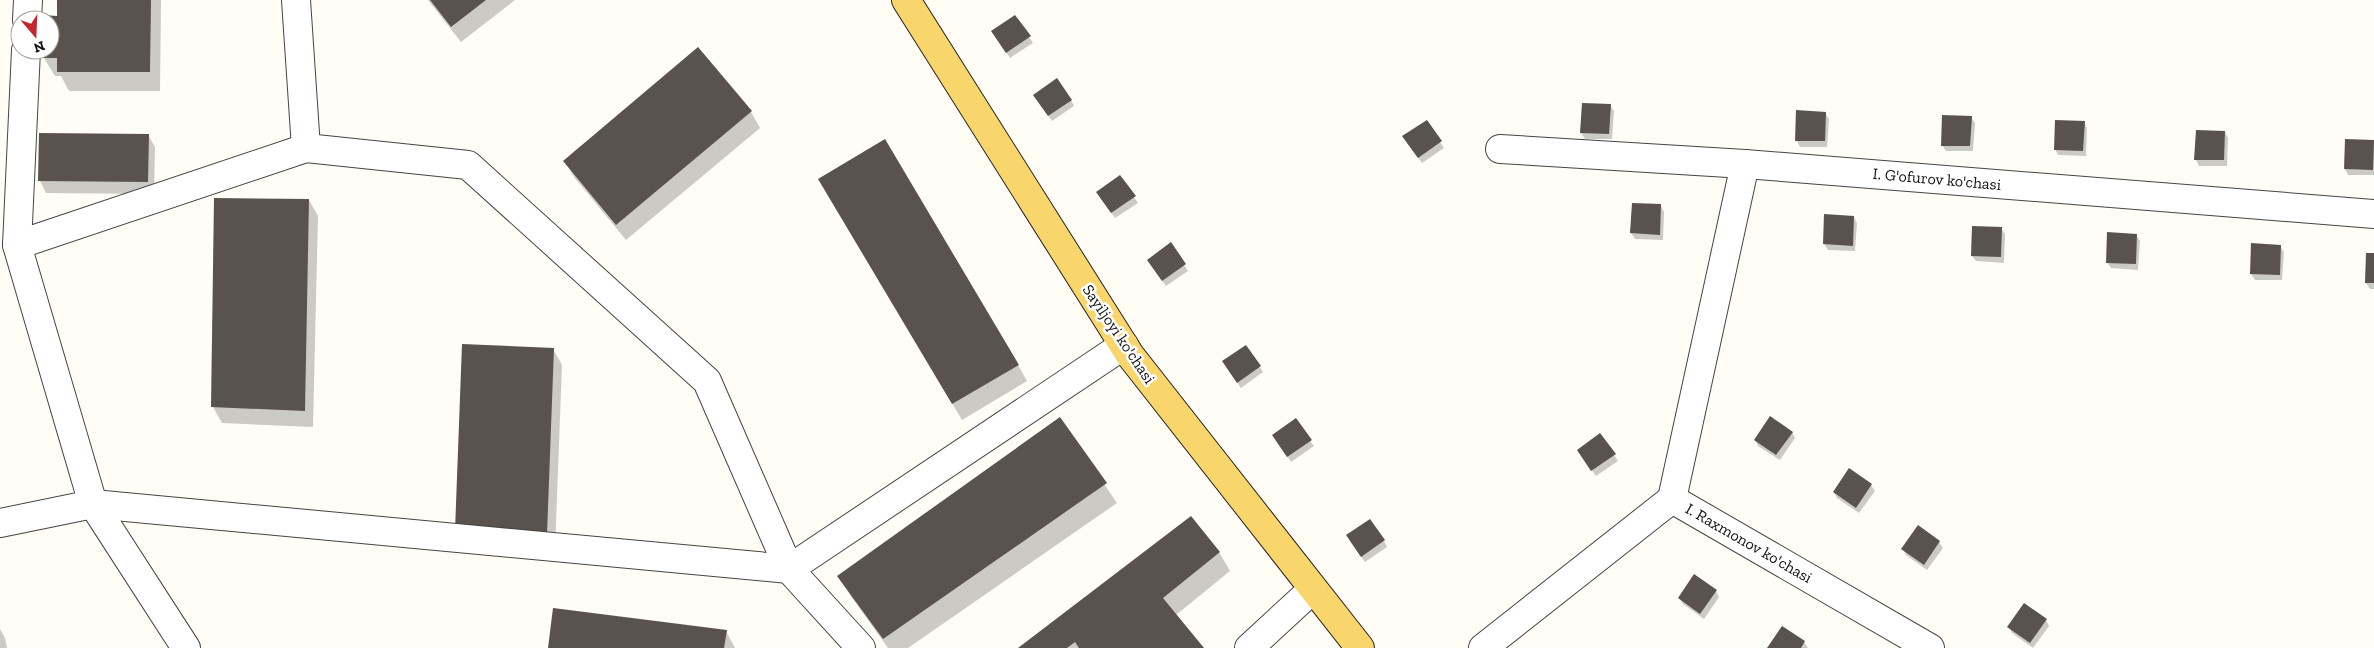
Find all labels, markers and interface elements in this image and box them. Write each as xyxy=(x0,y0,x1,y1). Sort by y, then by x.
north arrow xyxy=(10,10,60,60)
text: N xyxy=(31,37,47,57)
street label: I. G'ofurov ko'chasi xyxy=(1872,164,2003,194)
street label: Sayiljoyi ko'chasi xyxy=(1079,281,1159,388)
street label: I. Raxmonov ko'chasi xyxy=(1682,499,1816,587)

